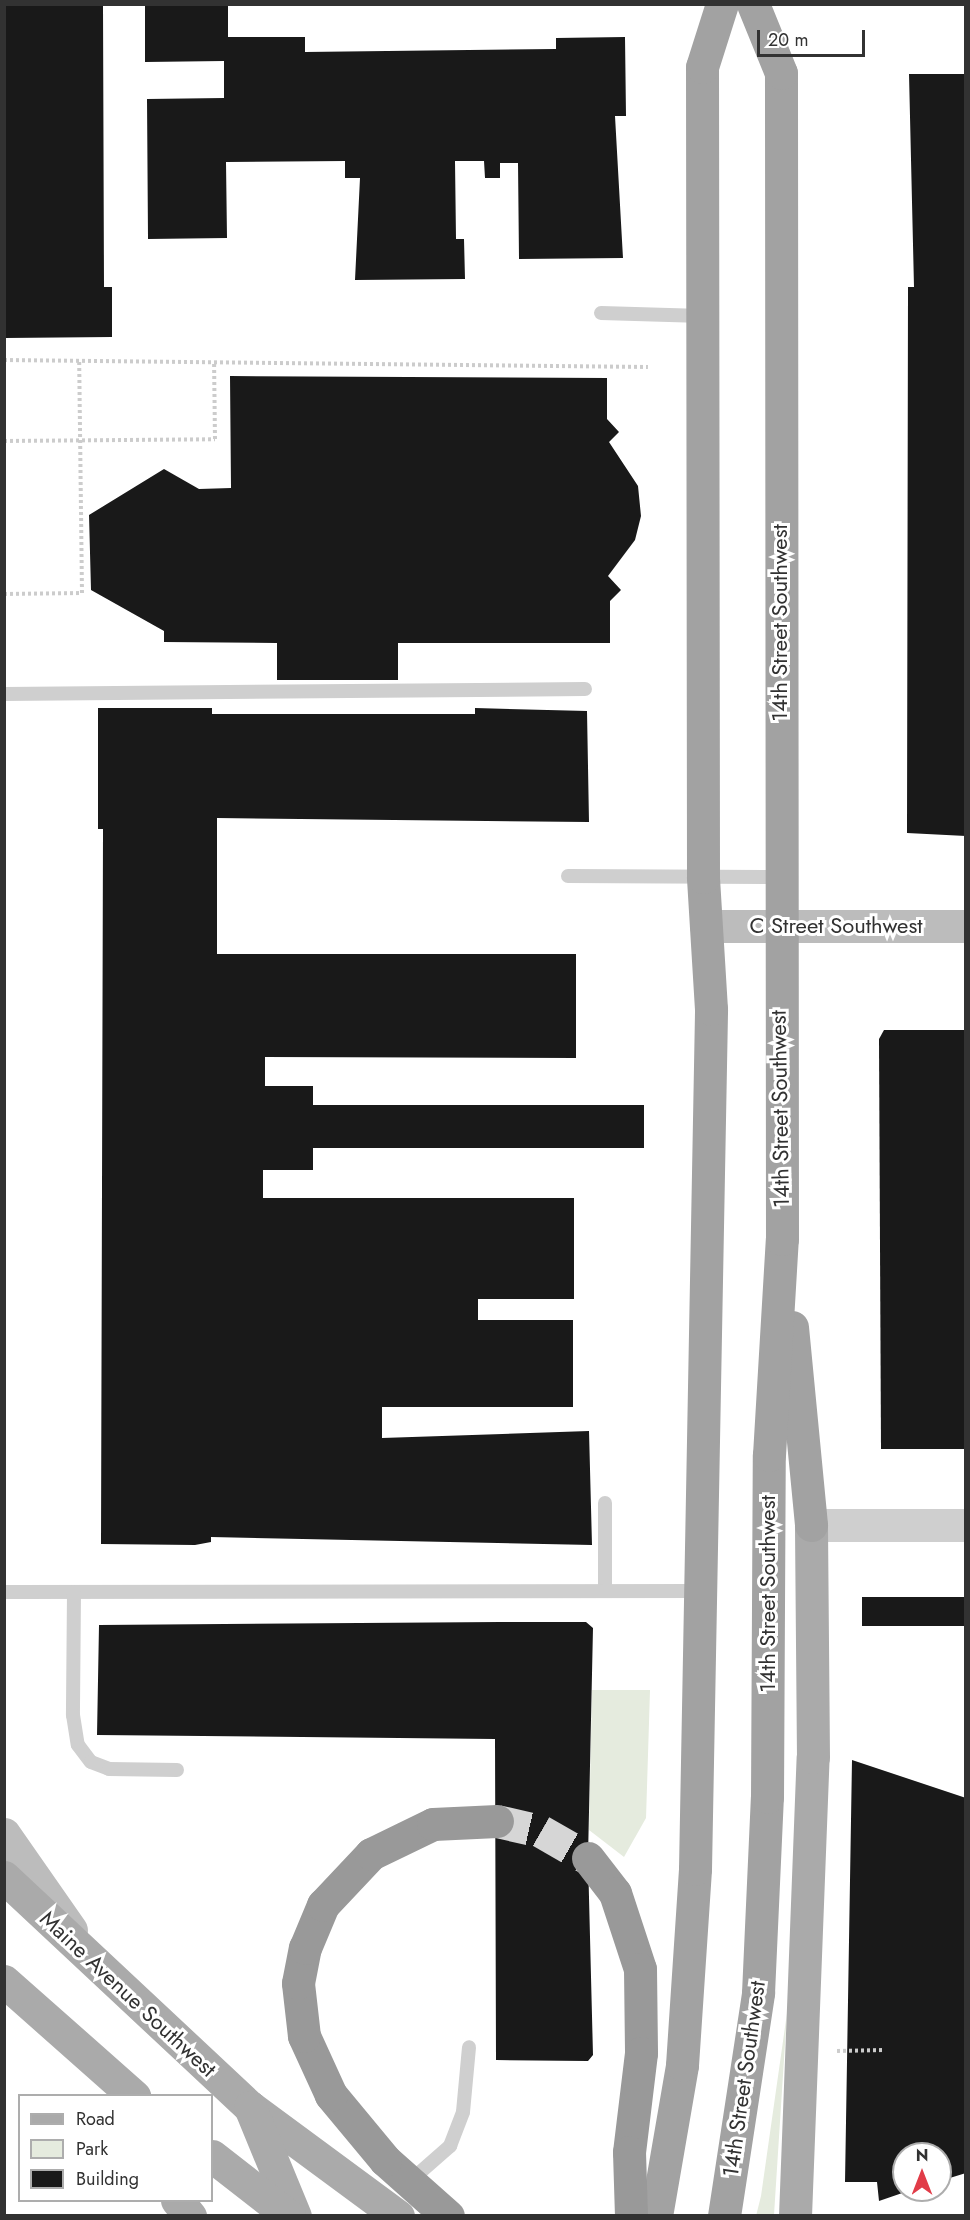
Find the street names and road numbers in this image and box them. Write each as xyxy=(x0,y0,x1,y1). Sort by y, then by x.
street label: 14th Street Southwest xyxy=(767,524,793,722)
street label: C Street Southwest xyxy=(749,913,923,939)
street label: 14th Street Southwest xyxy=(765,1010,795,1208)
street label: 14th Street Southwest xyxy=(755,1495,781,1693)
street label: Maine Avenue Southwest xyxy=(34,1906,222,2082)
street label: 14th Street Southwest xyxy=(717,1979,771,2179)

